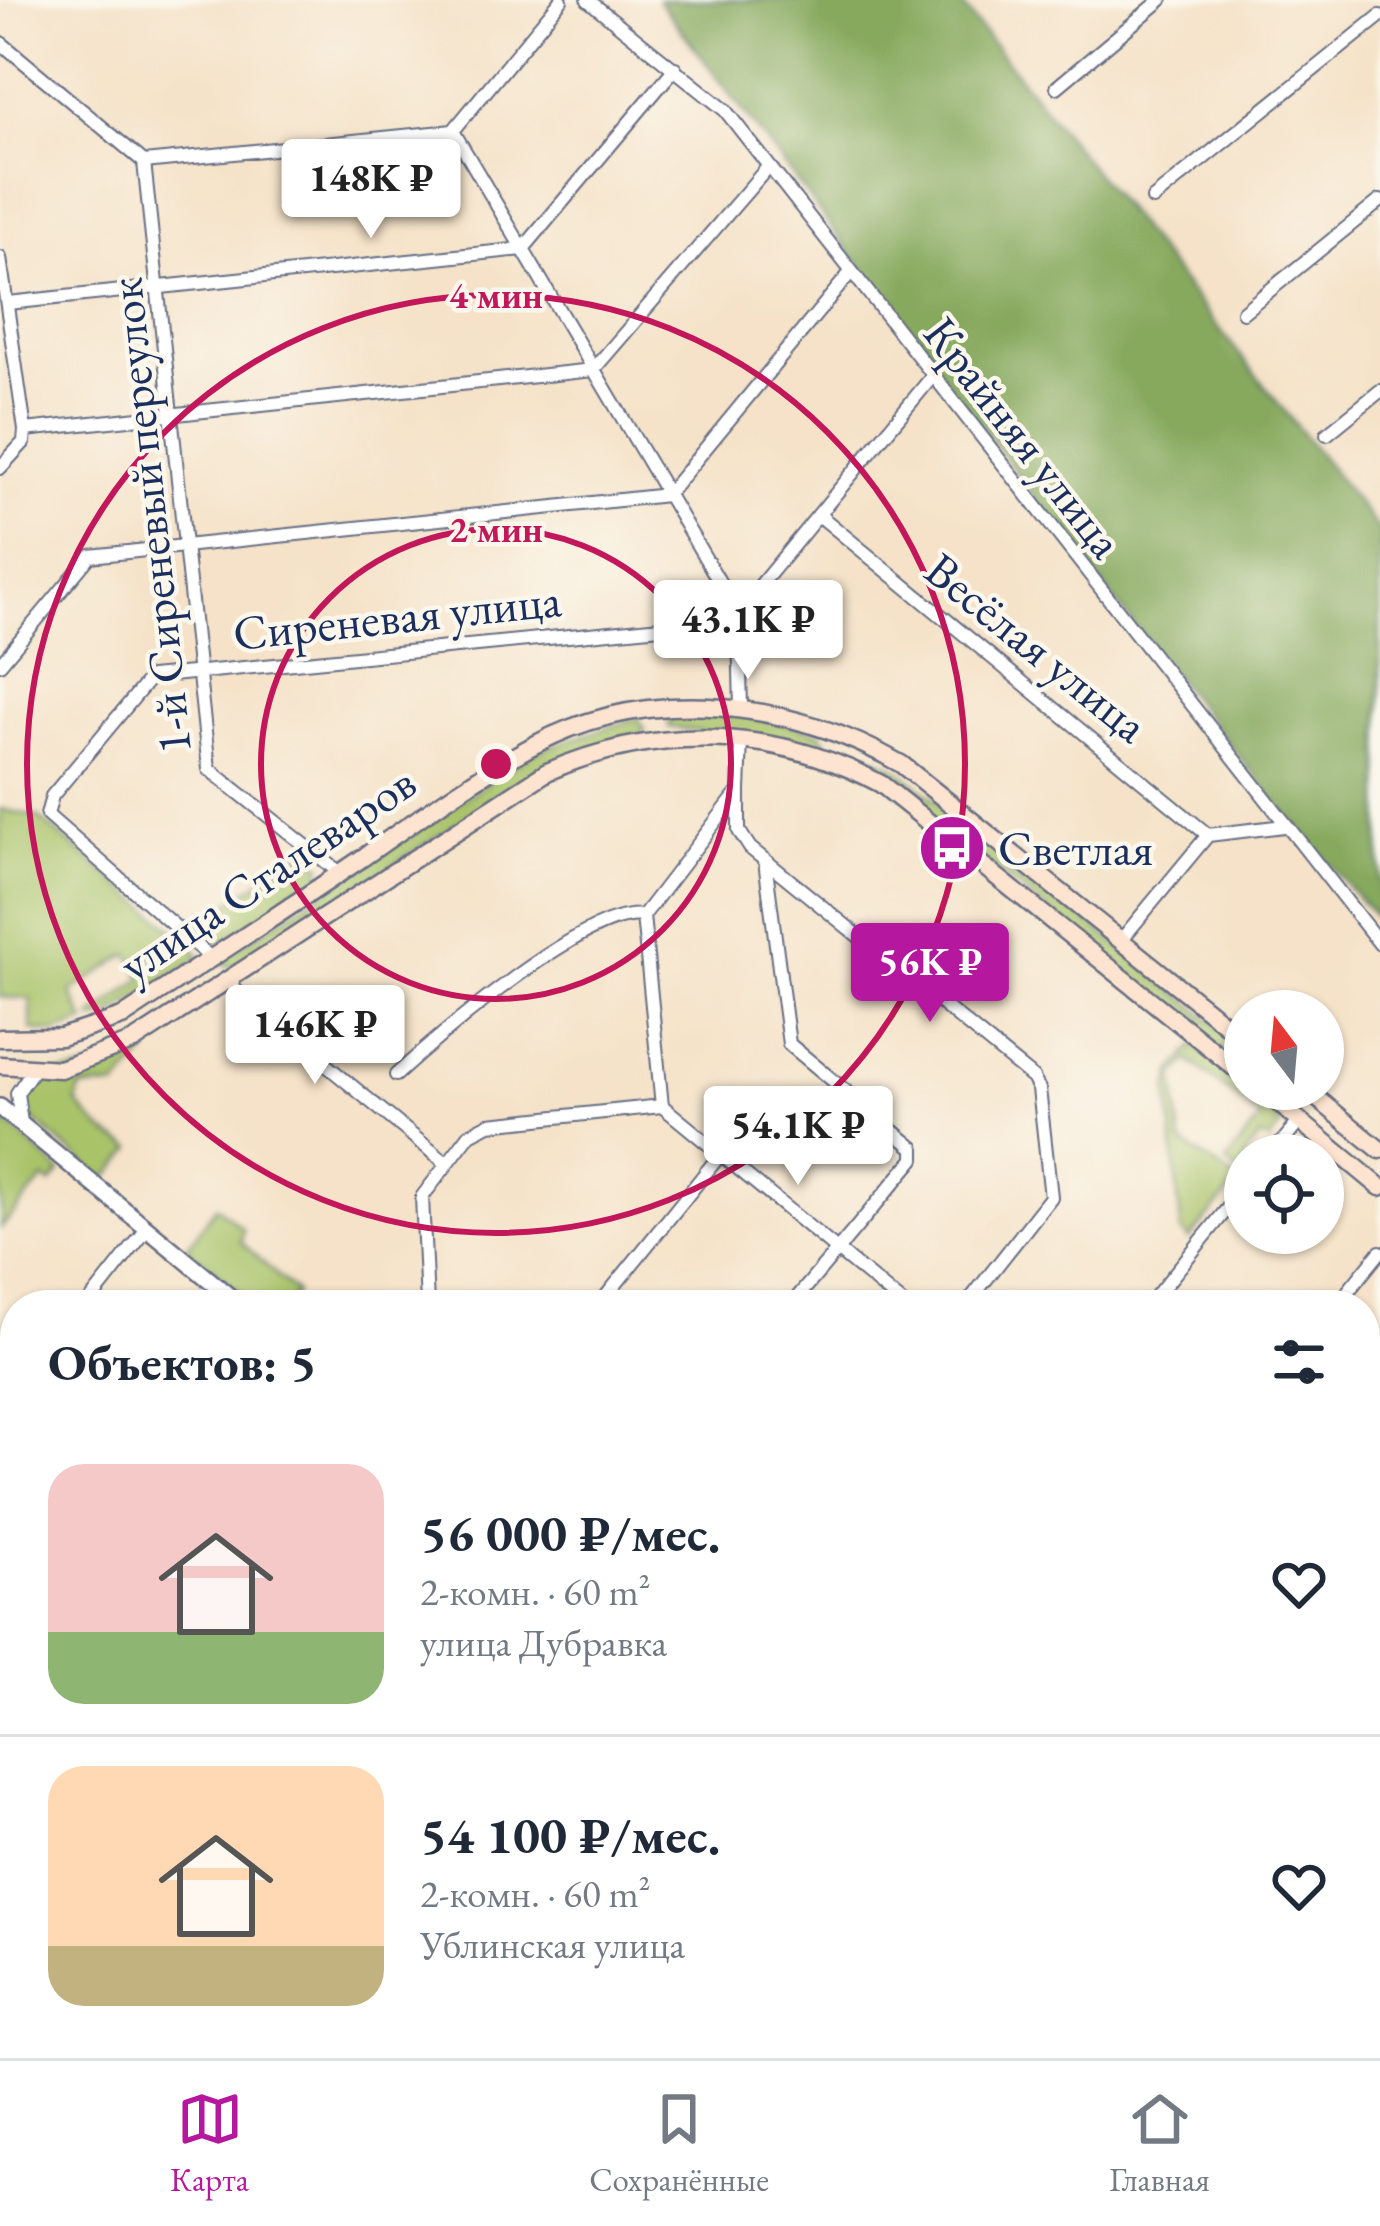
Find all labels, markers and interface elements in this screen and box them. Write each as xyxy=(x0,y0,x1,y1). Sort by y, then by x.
pin: 148K ₽ xyxy=(273,139,469,241)
text: 148K ₽ xyxy=(309,152,433,203)
text: 4 мин xyxy=(449,272,543,319)
street label: 1-й Сиреневый переулок xyxy=(93,275,205,757)
street label: Крайняя улица xyxy=(910,304,1138,571)
text: 2 мин xyxy=(449,506,543,553)
street label: Весёлая улица xyxy=(913,538,1162,756)
street label: Сиреневая улица xyxy=(230,568,565,664)
pin: 43.1K ₽ xyxy=(637,580,859,682)
text: 43.1K ₽ xyxy=(681,593,815,644)
centre of rings xyxy=(475,743,517,785)
street label: улица Сталеваров xyxy=(107,751,427,995)
bus stop icon: Светлая xyxy=(917,813,987,883)
place label: Светлая xyxy=(998,817,1153,879)
pin: 56K ₽ xyxy=(846,923,1014,1025)
text: 56K ₽ xyxy=(878,936,982,987)
pin: 146K ₽ xyxy=(217,985,413,1087)
north arrow xyxy=(1224,990,1344,1110)
map controls xyxy=(1224,990,1344,1254)
text: 146K ₽ xyxy=(253,998,377,1049)
pin: 54.1K ₽ xyxy=(687,1086,909,1188)
text: 54.1K ₽ xyxy=(731,1099,865,1150)
button: locate xyxy=(1224,1134,1344,1254)
text: Объектов: 5 xyxy=(48,1329,317,1395)
icon: filters xyxy=(1266,1329,1332,1395)
text: 56 000 ₽/мес. xyxy=(420,1500,720,1566)
icon: home xyxy=(144,1512,288,1656)
icon: heart xyxy=(1266,1551,1332,1617)
text: 2-комн. · 60 m² xyxy=(420,1566,651,1617)
text: улица Дубравка xyxy=(420,1617,667,1668)
text: 54 100 ₽/мес. xyxy=(420,1802,720,1868)
icon: home xyxy=(144,1814,288,1958)
icon: heart xyxy=(1266,1853,1332,1919)
text: 2-комн. · 60 m² xyxy=(420,1868,651,1919)
text: Ублинская улица xyxy=(420,1919,685,1970)
tab: Карта xyxy=(170,2086,249,2201)
tab: Сохранённые xyxy=(589,2086,769,2201)
tab: Главная xyxy=(1109,2086,1210,2201)

